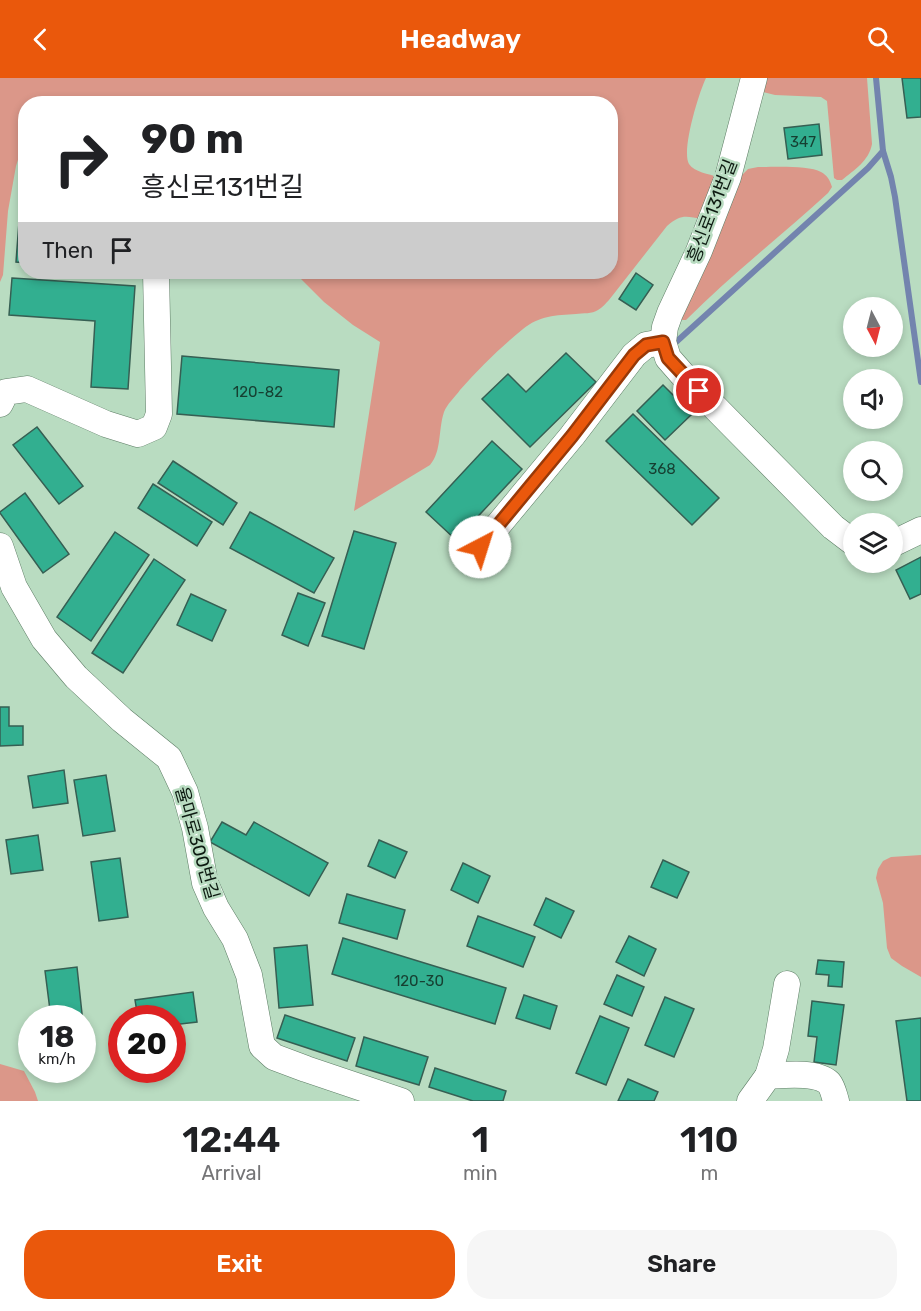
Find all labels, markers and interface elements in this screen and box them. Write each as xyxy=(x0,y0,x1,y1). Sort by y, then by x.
icon: back xyxy=(24,23,57,56)
text: Headway xyxy=(400,23,521,55)
icon: search xyxy=(864,23,897,56)
text: 90 m xyxy=(141,114,244,164)
icon: right xyxy=(42,120,120,198)
house number: 347 xyxy=(790,133,816,151)
street label: 흥신로131번길 xyxy=(682,156,742,266)
text: 흥신로131번길 xyxy=(141,171,304,203)
icon: arrive xyxy=(105,234,138,267)
text: Then xyxy=(42,237,93,264)
north arrow xyxy=(843,297,903,357)
map controls xyxy=(843,297,903,573)
pin xyxy=(673,365,724,416)
button: sound xyxy=(843,369,903,429)
icon: arrive xyxy=(682,374,715,407)
house number: 120-82 xyxy=(233,383,283,401)
button: search xyxy=(843,441,903,501)
house number: 368 xyxy=(648,460,676,478)
button: layers xyxy=(843,513,903,573)
position arrow xyxy=(448,515,512,579)
street label: 율마로300번길 xyxy=(170,784,224,902)
house number: 120-30 xyxy=(394,972,444,990)
speed limit sign: 20 xyxy=(108,1005,186,1083)
text: 18 xyxy=(39,1019,75,1055)
text: km/h xyxy=(38,1050,76,1068)
text: 12:44 xyxy=(182,1118,281,1161)
text: 1 xyxy=(472,1118,489,1161)
text: 110 xyxy=(680,1118,739,1161)
text: Arrival xyxy=(201,1161,262,1185)
text: min xyxy=(463,1161,498,1185)
text: m xyxy=(700,1161,718,1185)
button: Exit xyxy=(24,1230,455,1299)
button: Share xyxy=(467,1230,897,1299)

